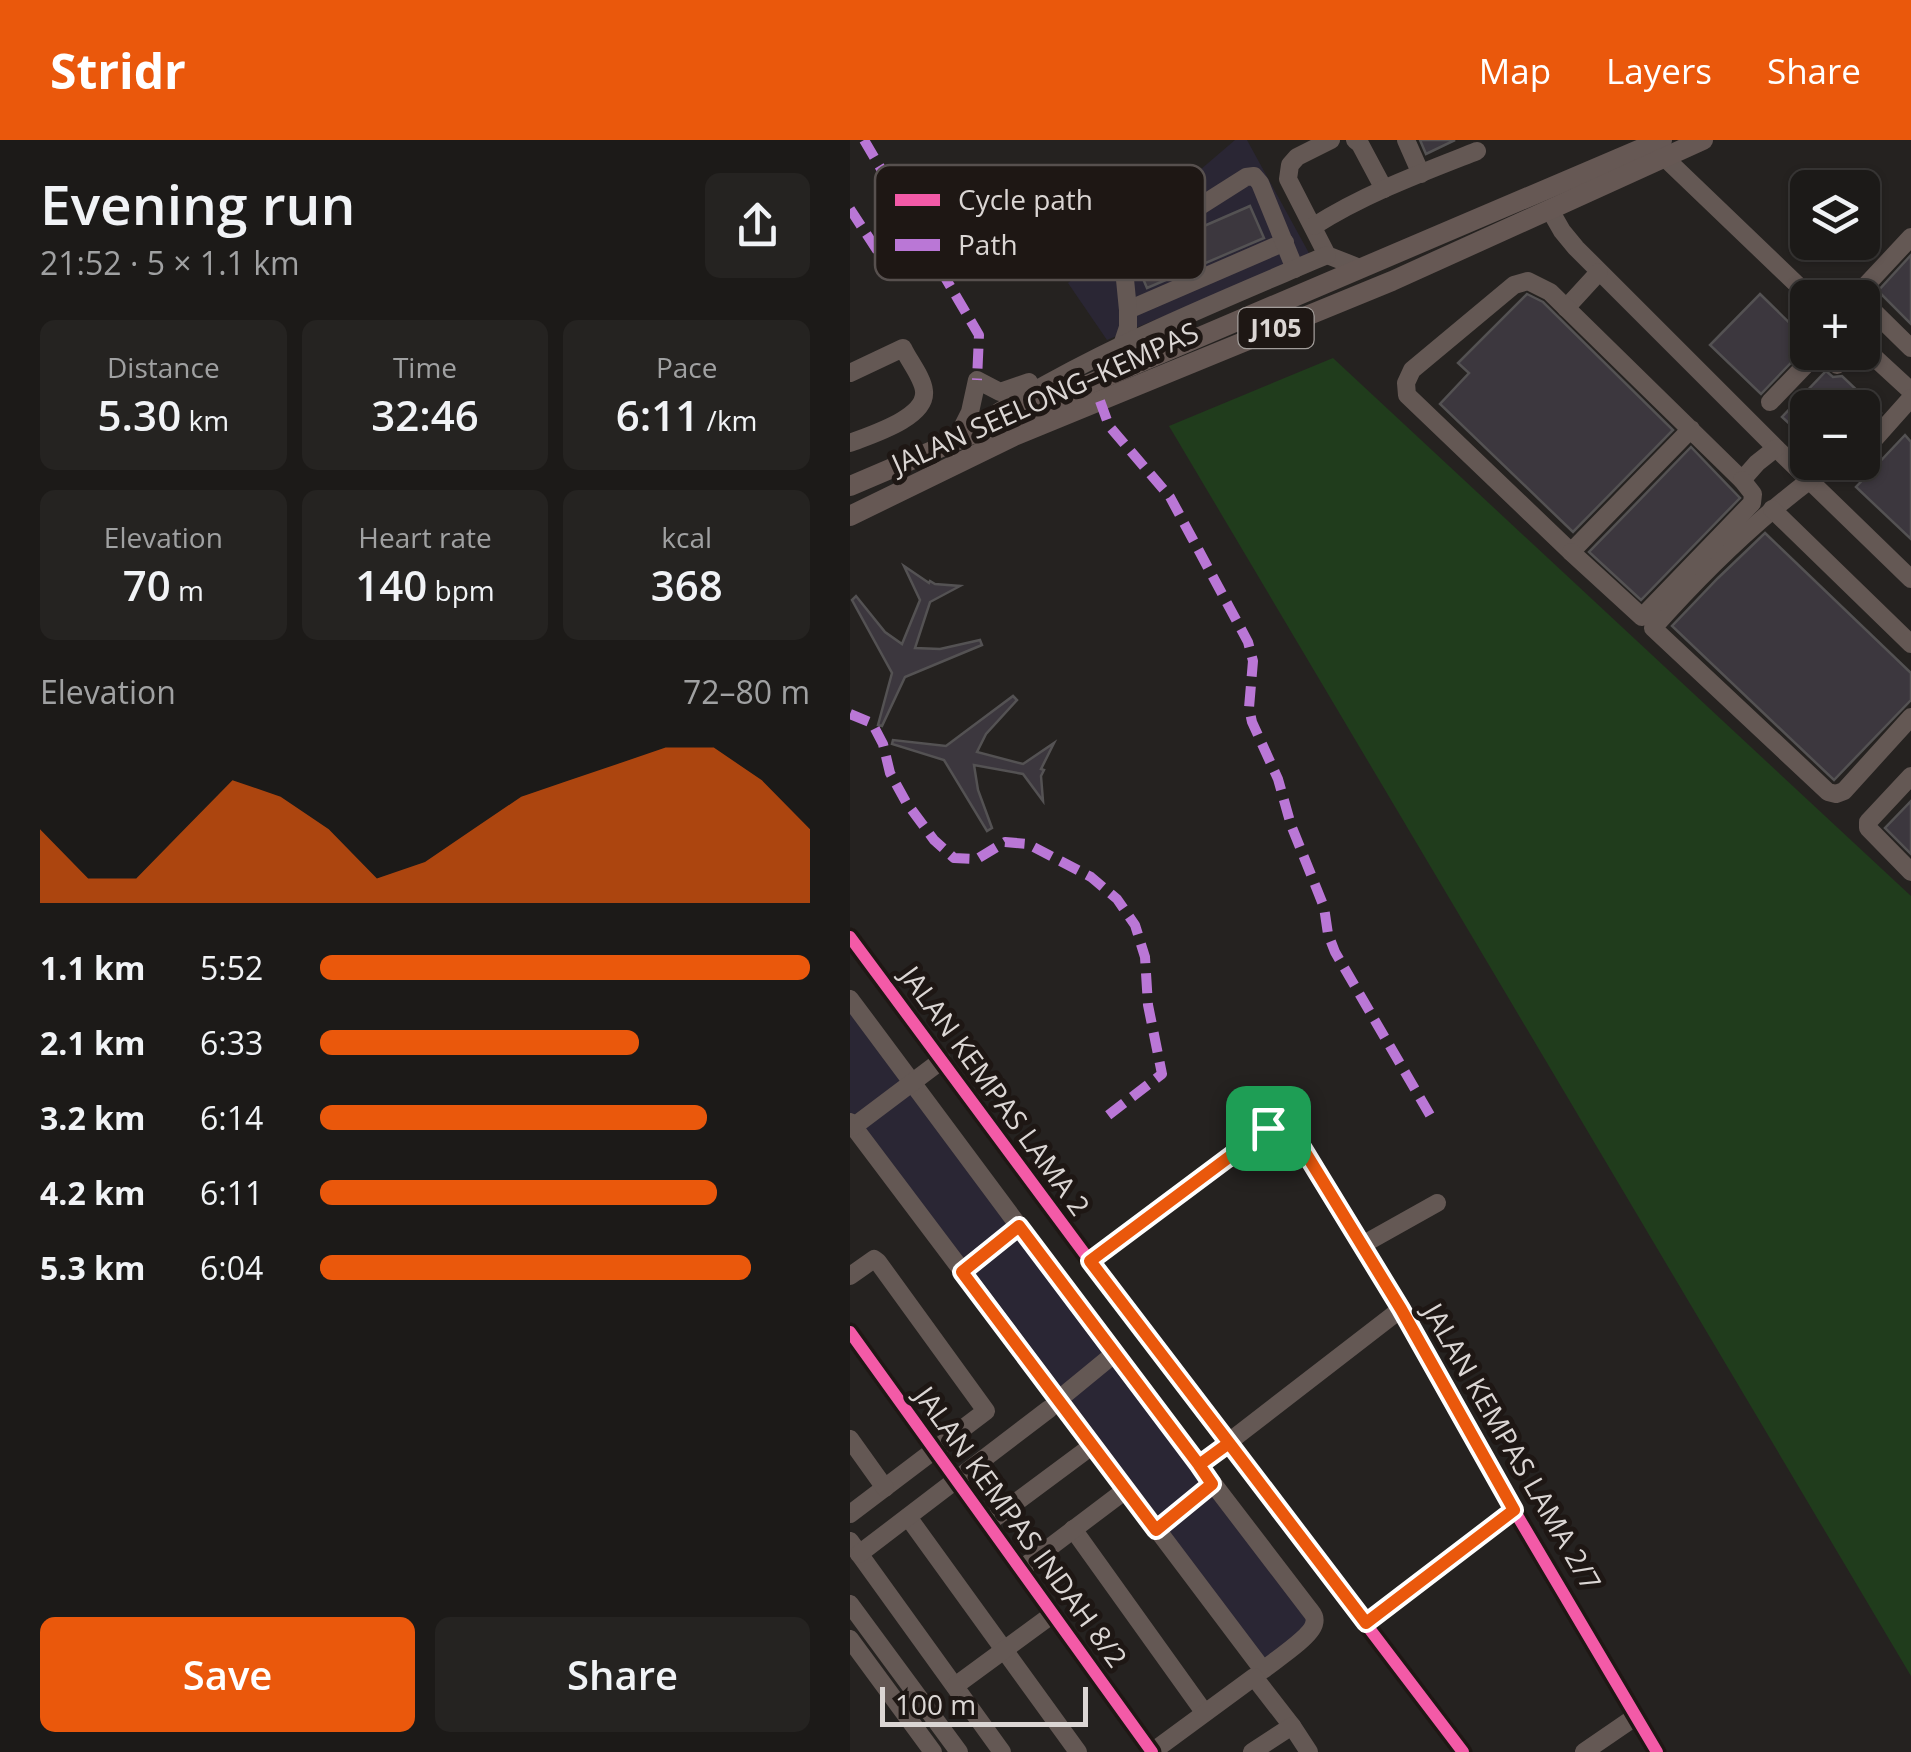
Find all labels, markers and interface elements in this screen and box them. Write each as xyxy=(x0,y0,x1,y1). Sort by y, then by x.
text: Stridr xyxy=(50,38,186,103)
text: Map xyxy=(1479,47,1551,94)
text: Layers xyxy=(1606,47,1712,94)
text: Share xyxy=(1767,47,1861,94)
legend xyxy=(875,165,1205,280)
text: Evening run xyxy=(40,166,355,241)
map controls xyxy=(1790,170,1880,480)
button: layers xyxy=(1790,170,1880,260)
button: share xyxy=(705,173,810,278)
text: Cycle path xyxy=(958,180,1093,218)
text: Path xyxy=(958,225,1018,263)
text: 21:52 · 5 × 1.1 km xyxy=(40,241,300,284)
button: + xyxy=(1790,280,1880,370)
road number: J105 xyxy=(1238,308,1314,348)
street label: JALAN SEELONG–KEMPAS xyxy=(882,312,1204,483)
text: Distance xyxy=(107,348,220,386)
text: Time xyxy=(393,348,457,386)
text: Pace xyxy=(656,348,717,386)
text: 5.30 xyxy=(98,386,181,443)
text: 32:46 xyxy=(371,386,479,443)
text: 6:11 xyxy=(616,386,699,443)
button: − xyxy=(1790,390,1880,480)
text: km xyxy=(181,401,229,439)
text: /km xyxy=(699,401,758,439)
text: Elevation xyxy=(104,518,223,556)
text: Heart rate xyxy=(358,518,492,556)
text: kcal xyxy=(661,518,712,556)
text: 70 xyxy=(123,556,171,613)
text: 140 xyxy=(355,556,427,613)
text: 368 xyxy=(651,556,723,613)
text: m xyxy=(171,571,204,609)
text: bpm xyxy=(427,571,495,609)
text: Elevation xyxy=(40,670,176,713)
text: 72–80 m xyxy=(683,670,810,713)
text: 1.1 km xyxy=(40,946,145,989)
text: 5:52 xyxy=(200,946,263,989)
street label: JALAN KEMPAS LAMA 2 xyxy=(891,956,1099,1223)
text: 2.1 km xyxy=(40,1021,145,1064)
text: 6:33 xyxy=(200,1021,263,1064)
pin xyxy=(1226,1086,1311,1171)
text: 3.2 km xyxy=(40,1096,145,1139)
text: 6:14 xyxy=(200,1096,263,1139)
icon: arrive xyxy=(1241,1101,1296,1156)
text: 4.2 km xyxy=(40,1171,145,1214)
text: 6:11 xyxy=(200,1171,263,1214)
text: 5.3 km xyxy=(40,1246,145,1289)
text: 6:04 xyxy=(200,1246,263,1289)
street label: JALAN KEMPAS LAMA 2/7 xyxy=(1413,1293,1611,1597)
street label: JALAN KEMPAS INDAH 8/2 xyxy=(905,1376,1137,1674)
button: Save xyxy=(40,1617,415,1732)
button: Share xyxy=(435,1617,810,1732)
scale bar xyxy=(880,1682,1088,1726)
text: 100 m xyxy=(895,1685,976,1723)

